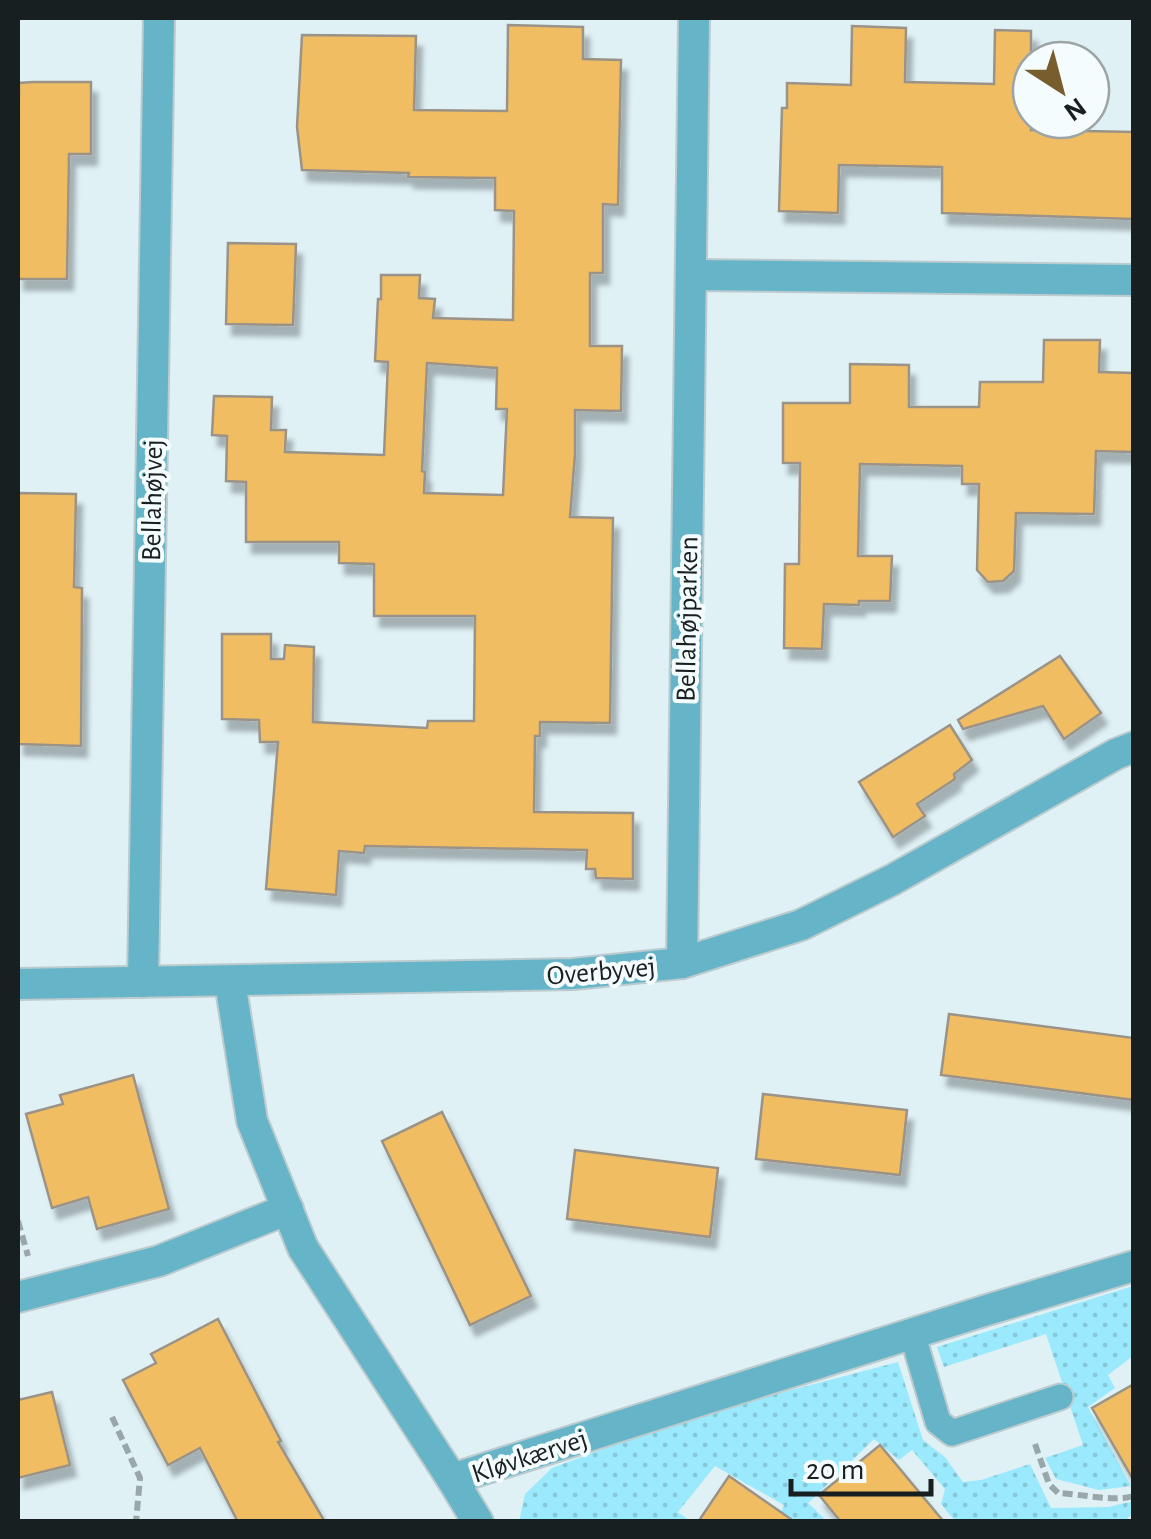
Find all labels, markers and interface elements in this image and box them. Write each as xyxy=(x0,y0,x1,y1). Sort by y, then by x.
north arrow xyxy=(1011,40,1111,140)
text: N xyxy=(1058,92,1091,126)
street label: Bellahøjvej xyxy=(138,439,168,561)
street label: Bellahøjparken xyxy=(673,536,703,702)
street label: Overbyvej xyxy=(546,953,657,991)
street label: Kløvkærvej xyxy=(468,1425,591,1489)
scale bar xyxy=(791,1434,931,1496)
text: 20 m xyxy=(806,1455,864,1485)

